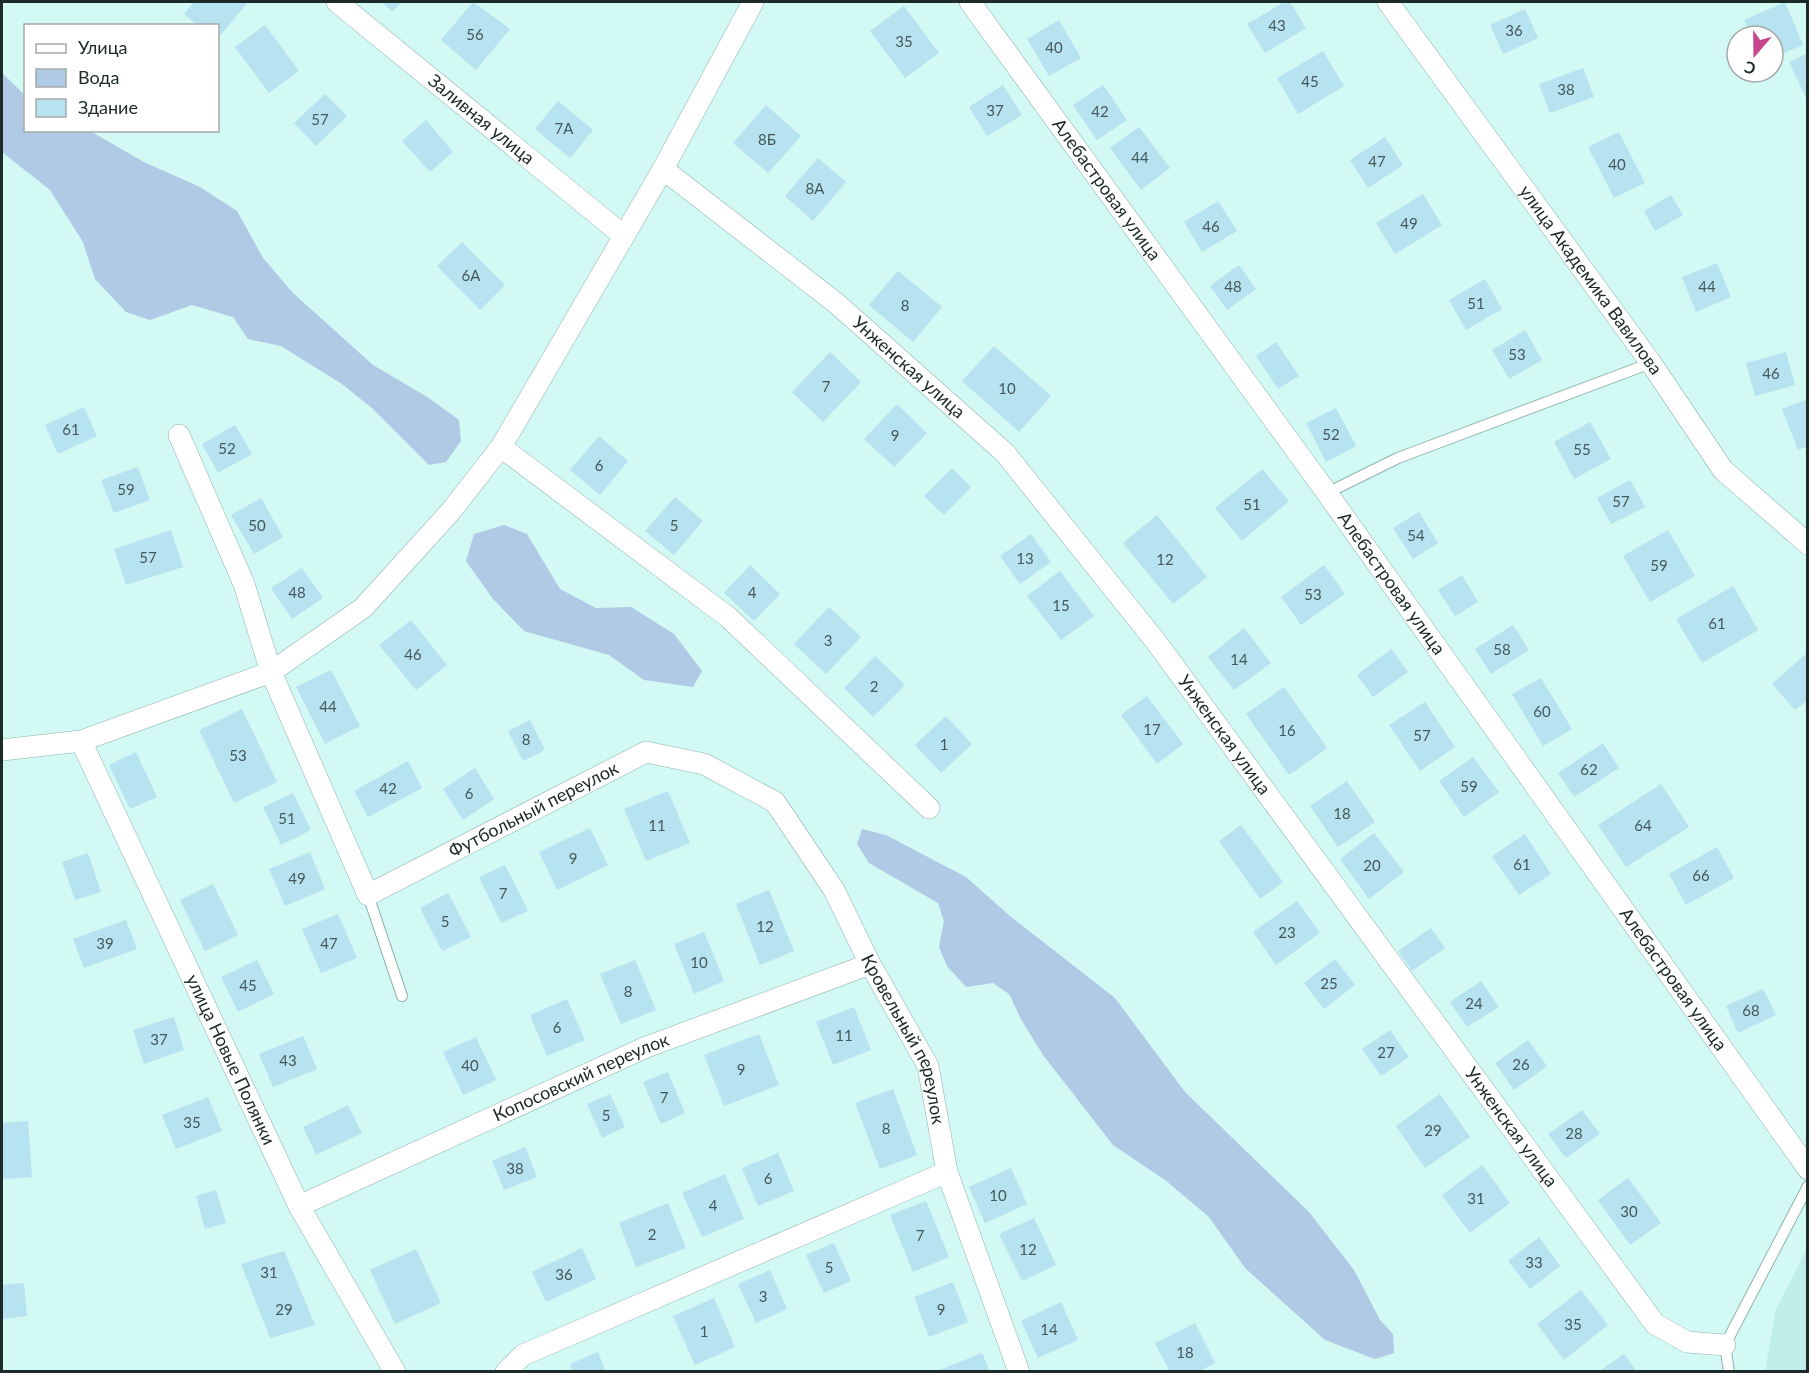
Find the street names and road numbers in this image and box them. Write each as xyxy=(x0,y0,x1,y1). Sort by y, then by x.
street label: Заливная улица xyxy=(424,69,539,169)
street label: Алебастровая улица xyxy=(1048,114,1166,264)
street label: улица Академика Вавилова xyxy=(1515,180,1668,378)
street label: Унженская улица xyxy=(848,311,970,423)
street label: Алебастровая улица xyxy=(1334,507,1450,659)
street label: Унженская улица xyxy=(1174,670,1276,799)
street label: Футбольный переулок xyxy=(445,756,622,862)
street label: Алебастровая улица xyxy=(1616,903,1732,1055)
street label: Кровельный переулок xyxy=(857,950,950,1127)
street label: улица Новые Полянки xyxy=(182,971,281,1148)
street label: Копосовский переулок xyxy=(489,1028,672,1126)
street label: Унженская улица xyxy=(1461,1062,1563,1191)

